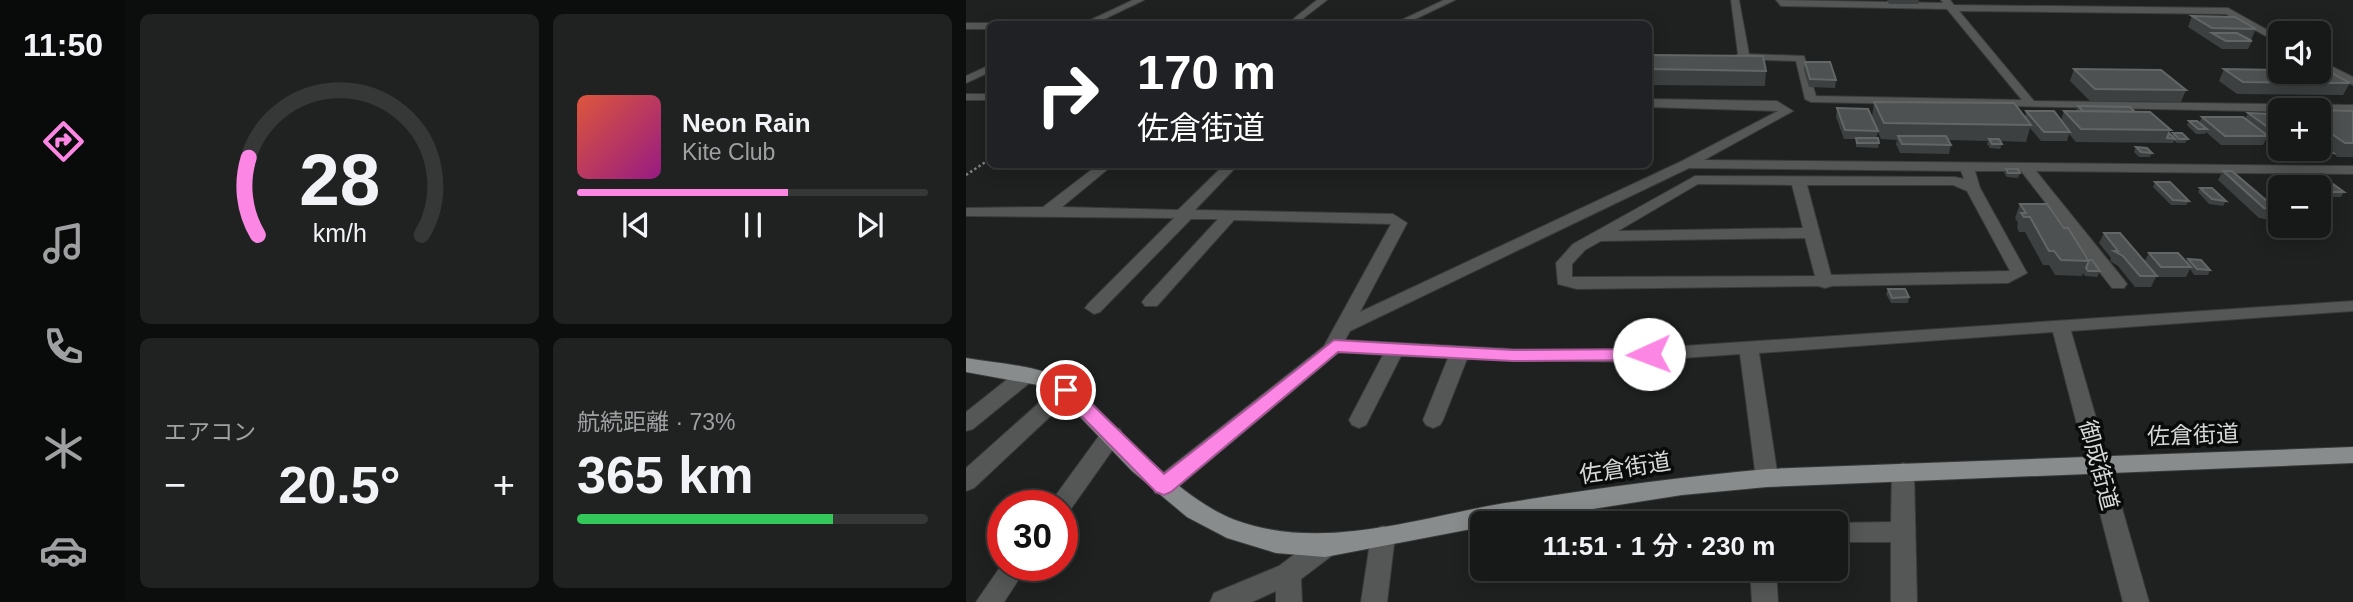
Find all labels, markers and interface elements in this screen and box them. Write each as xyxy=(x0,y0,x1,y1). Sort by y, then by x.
map controls xyxy=(2268,21,2331,238)
button: sound xyxy=(2268,21,2331,84)
text: 11:50 xyxy=(23,27,103,63)
text: 170 m xyxy=(1137,45,1276,99)
icon: right xyxy=(1022,49,1113,140)
button: + xyxy=(2268,98,2331,161)
text: Neon Rain xyxy=(682,108,811,138)
text: 佐倉街道 xyxy=(1137,110,1265,146)
icon: directions xyxy=(39,117,88,166)
text: Kite Club xyxy=(682,139,775,165)
text: 28 xyxy=(299,140,380,221)
button: − xyxy=(2268,175,2331,238)
icon: previous xyxy=(617,206,655,244)
icon: pause xyxy=(734,206,772,244)
icon: next xyxy=(851,206,889,244)
icon: music xyxy=(39,219,88,268)
text: km/h xyxy=(312,219,367,247)
position arrow xyxy=(1612,317,1686,391)
icon: phone xyxy=(39,322,88,371)
pin xyxy=(1036,360,1096,420)
icon: arrive xyxy=(1047,371,1085,409)
text: 航続距離 · 73% xyxy=(577,409,735,435)
street label: 御成街道 xyxy=(2075,417,2123,513)
text: エアコン xyxy=(164,419,256,445)
street label: 佐倉街道 xyxy=(2147,420,2239,450)
icon: climate xyxy=(39,424,88,473)
text: 365 km xyxy=(577,446,753,504)
street label: 佐倉街道 xyxy=(1578,448,1672,488)
text: 20.5° xyxy=(278,456,401,514)
text: − xyxy=(164,464,186,506)
text: + xyxy=(493,464,515,506)
speed limit sign: 30 xyxy=(987,490,1078,581)
icon: car xyxy=(39,526,88,575)
text: 11:51 · 1 分 · 230 m xyxy=(1543,531,1775,561)

